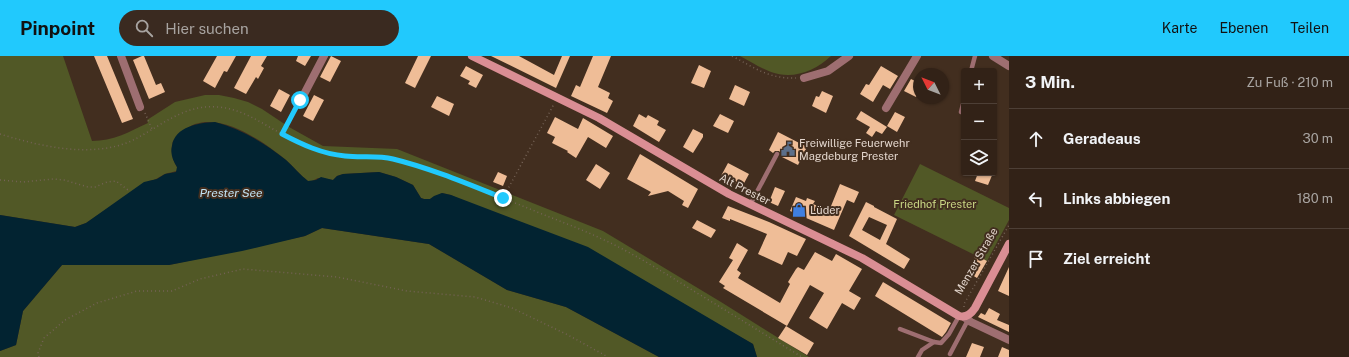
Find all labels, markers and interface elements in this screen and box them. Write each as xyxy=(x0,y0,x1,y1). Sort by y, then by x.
search box xyxy=(119,10,399,46)
text: Pinpoint xyxy=(20,17,95,39)
icon: search xyxy=(133,17,155,39)
text: Hier suchen xyxy=(165,20,249,37)
text: Karte xyxy=(1162,20,1197,36)
text: Ebenen xyxy=(1219,20,1268,36)
text: Teilen xyxy=(1290,20,1329,36)
north arrow xyxy=(913,68,949,104)
map controls xyxy=(961,68,997,176)
button: + xyxy=(961,68,997,104)
text: 3 Min. xyxy=(1025,72,1075,92)
text: Zu Fuß · 210 m xyxy=(1247,75,1333,90)
route start xyxy=(291,91,309,109)
button: − xyxy=(961,104,997,140)
icon: ahead xyxy=(1025,128,1047,150)
text: Geradeaus xyxy=(1063,130,1141,147)
text: 30 m xyxy=(1303,131,1333,146)
place label: Freiwillige Feuerwehr Magdeburg Prester xyxy=(799,137,910,162)
button: layers xyxy=(961,140,997,176)
public building icon: Freiwillige Feuerwehr Magdeburg Prester xyxy=(780,141,796,157)
street label: Alt Prester xyxy=(718,171,772,207)
water label: Prester See xyxy=(199,186,263,200)
icon: left xyxy=(1025,188,1047,210)
route end xyxy=(494,189,512,207)
text: Links abbiegen xyxy=(1063,190,1170,207)
text: 180 m xyxy=(1297,191,1333,206)
park label: Friedhof Prester xyxy=(893,198,977,210)
shop icon: Lüder xyxy=(791,202,807,218)
place label: Lüder xyxy=(810,204,840,216)
street label: Menzer Straße xyxy=(952,226,1000,296)
icon: arrive xyxy=(1025,248,1047,270)
text: Ziel erreicht xyxy=(1063,250,1150,267)

